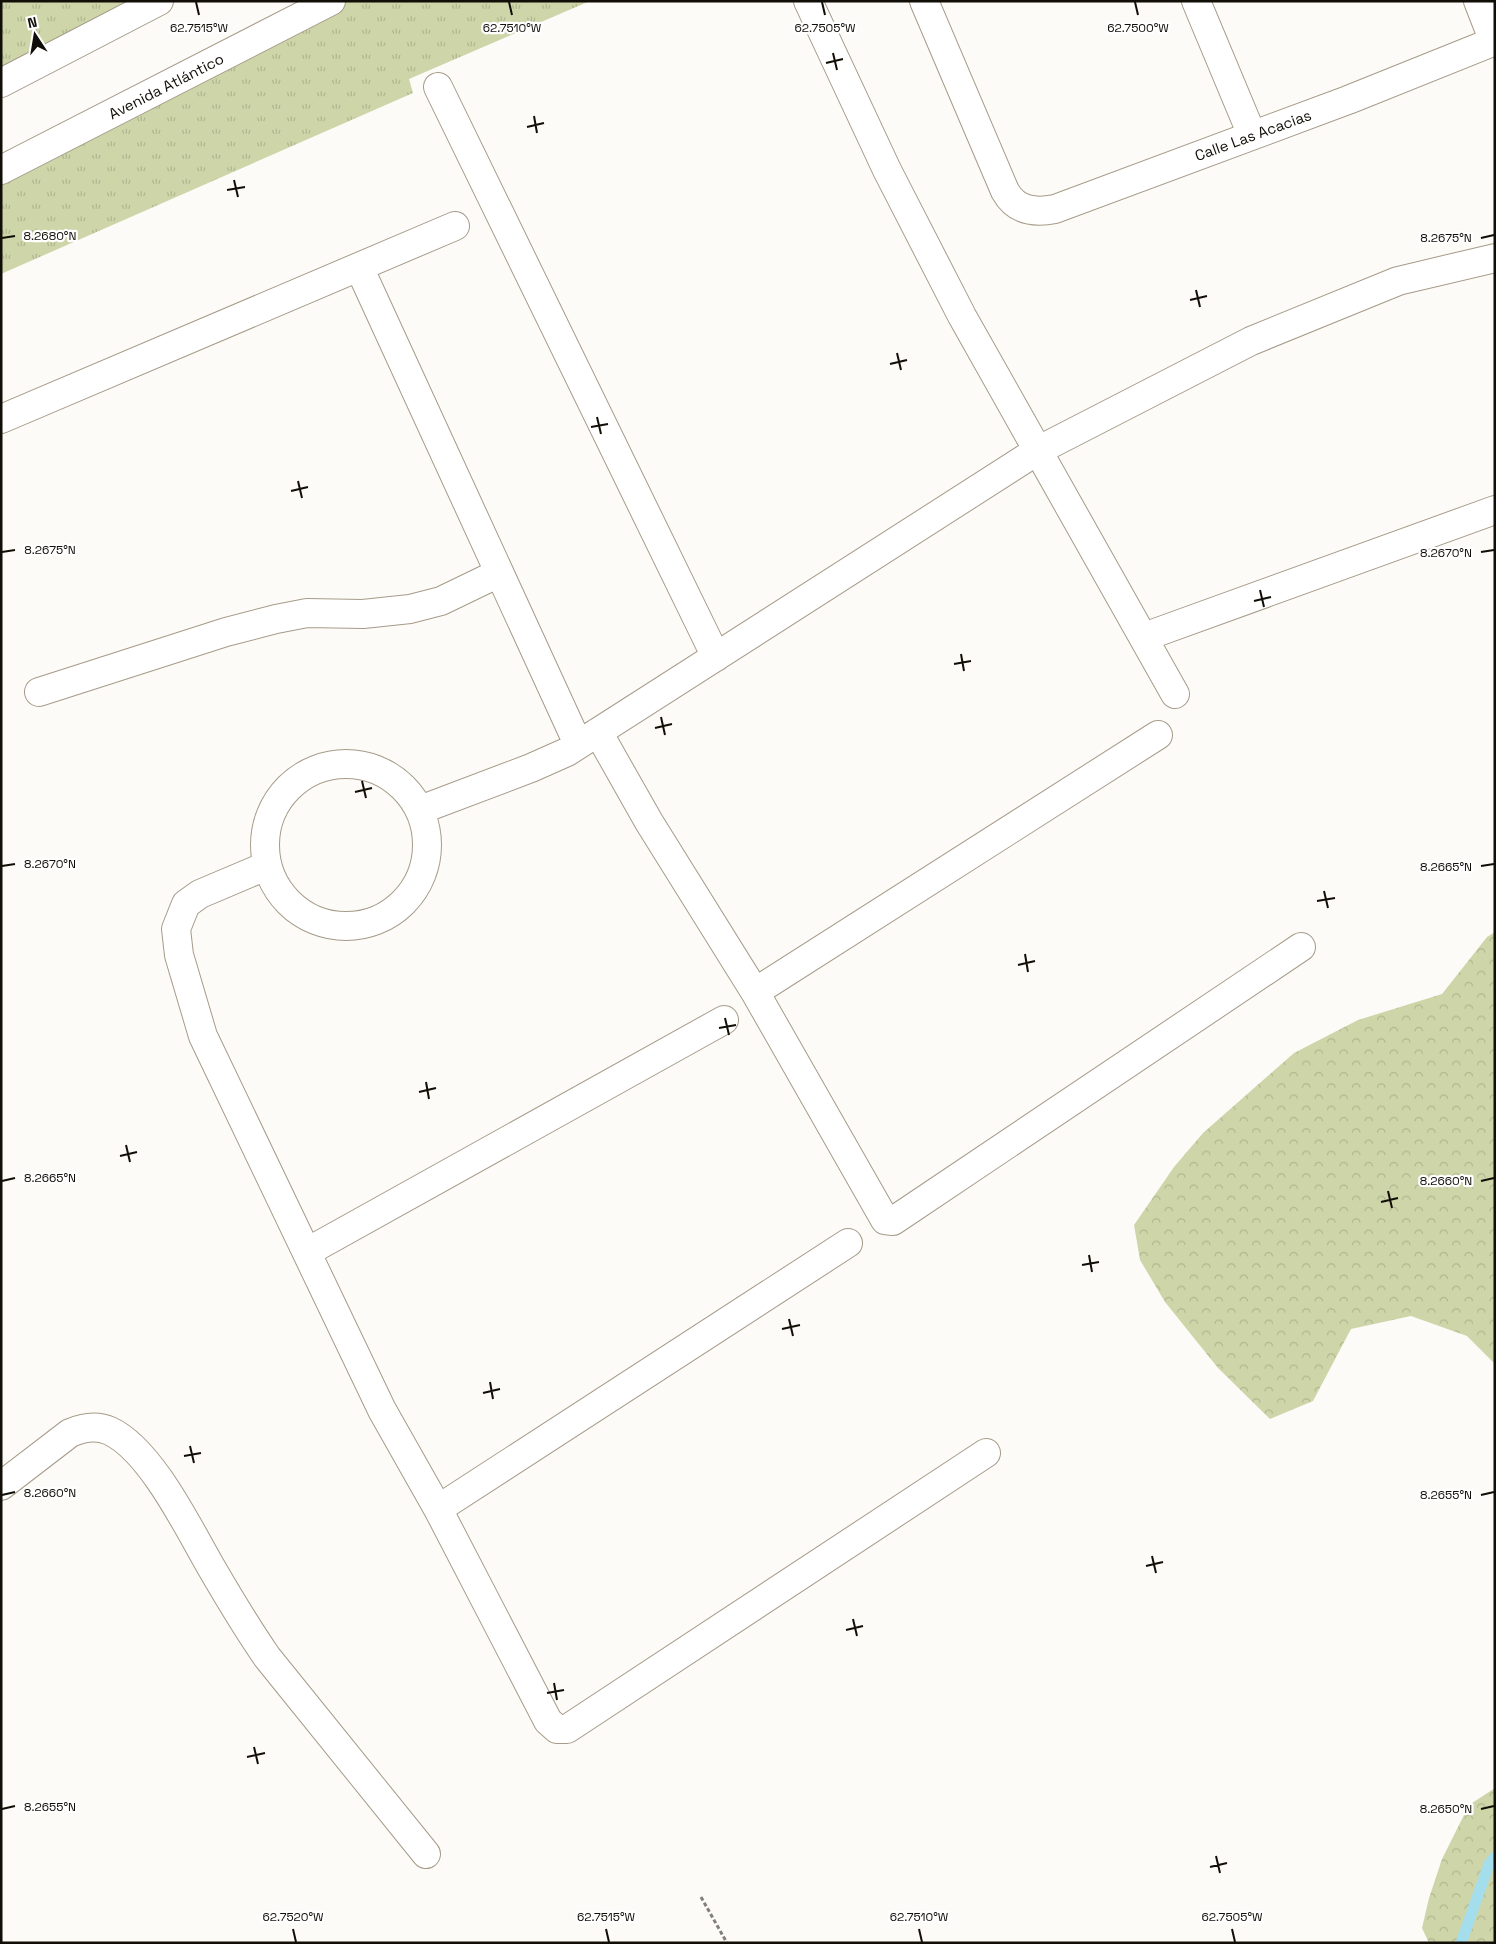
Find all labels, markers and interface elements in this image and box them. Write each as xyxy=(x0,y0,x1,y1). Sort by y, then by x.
north arrow xyxy=(10,10,60,60)
text: N xyxy=(26,13,39,32)
text: 62.7515°W xyxy=(170,20,229,36)
text: 62.7510°W xyxy=(483,20,542,36)
text: 62.7505°W xyxy=(794,20,856,36)
text: 62.7500°W xyxy=(1107,20,1169,36)
street label: Avenida Atlántico xyxy=(105,49,227,123)
street label: Calle Las Acacias xyxy=(1192,105,1314,165)
text: 8.2680°N xyxy=(24,228,76,244)
text: 8.2675°N xyxy=(1420,230,1472,246)
text: 8.2675°N xyxy=(24,542,76,558)
text: 8.2670°N xyxy=(1420,545,1472,561)
text: 8.2670°N xyxy=(24,856,76,872)
text: 8.2665°N xyxy=(1420,859,1472,875)
text: 8.2665°N xyxy=(24,1170,76,1186)
text: 8.2660°N xyxy=(1420,1173,1472,1189)
text: 8.2660°N xyxy=(24,1485,76,1501)
text: 8.2655°N xyxy=(1420,1487,1472,1503)
text: 8.2655°N xyxy=(24,1799,76,1815)
text: 8.2650°N xyxy=(1420,1801,1472,1817)
text: 62.7520°W xyxy=(262,1909,324,1925)
text: 62.7515°W xyxy=(577,1909,636,1925)
text: 62.7510°W xyxy=(890,1909,949,1925)
text: 62.7505°W xyxy=(1201,1909,1263,1925)

